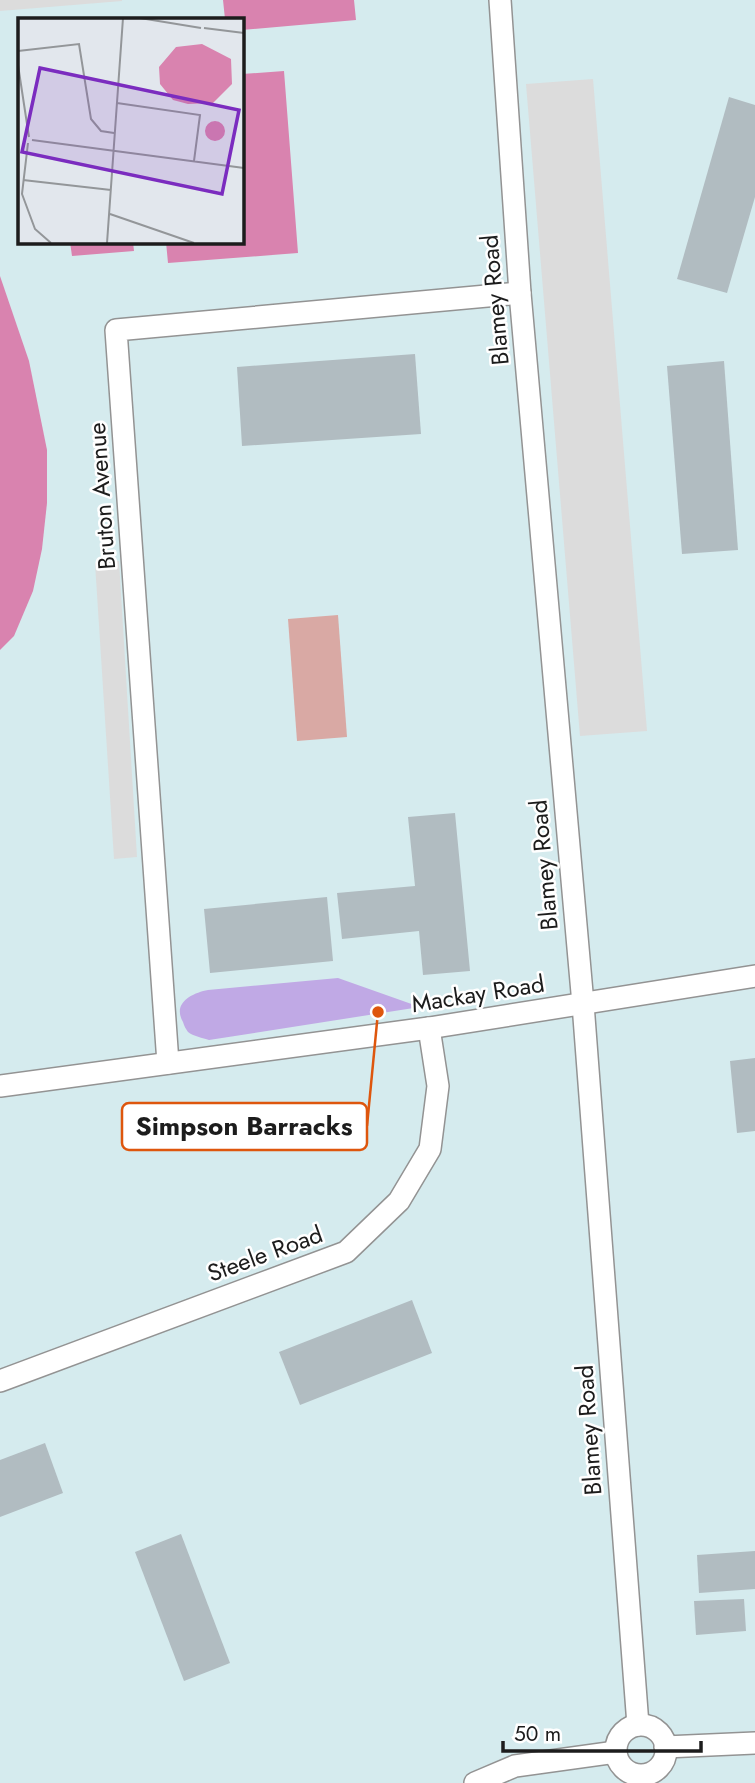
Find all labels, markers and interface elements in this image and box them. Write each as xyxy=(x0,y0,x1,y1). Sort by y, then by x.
inset map xyxy=(18,18,243,243)
street label: Blamey Road xyxy=(471,233,518,367)
street label: Bruton Avenue xyxy=(79,421,124,571)
street label: Blamey Road xyxy=(520,798,567,932)
street label: Mackay Road xyxy=(409,966,547,1021)
callout: Simpson Barracks xyxy=(122,1103,367,1150)
text: Simpson Barracks xyxy=(135,1107,353,1145)
street label: Steele Road xyxy=(202,1216,327,1291)
street label: Blamey Road xyxy=(566,1364,611,1496)
scale bar xyxy=(503,1710,701,1754)
text: 50 m xyxy=(514,1719,561,1749)

